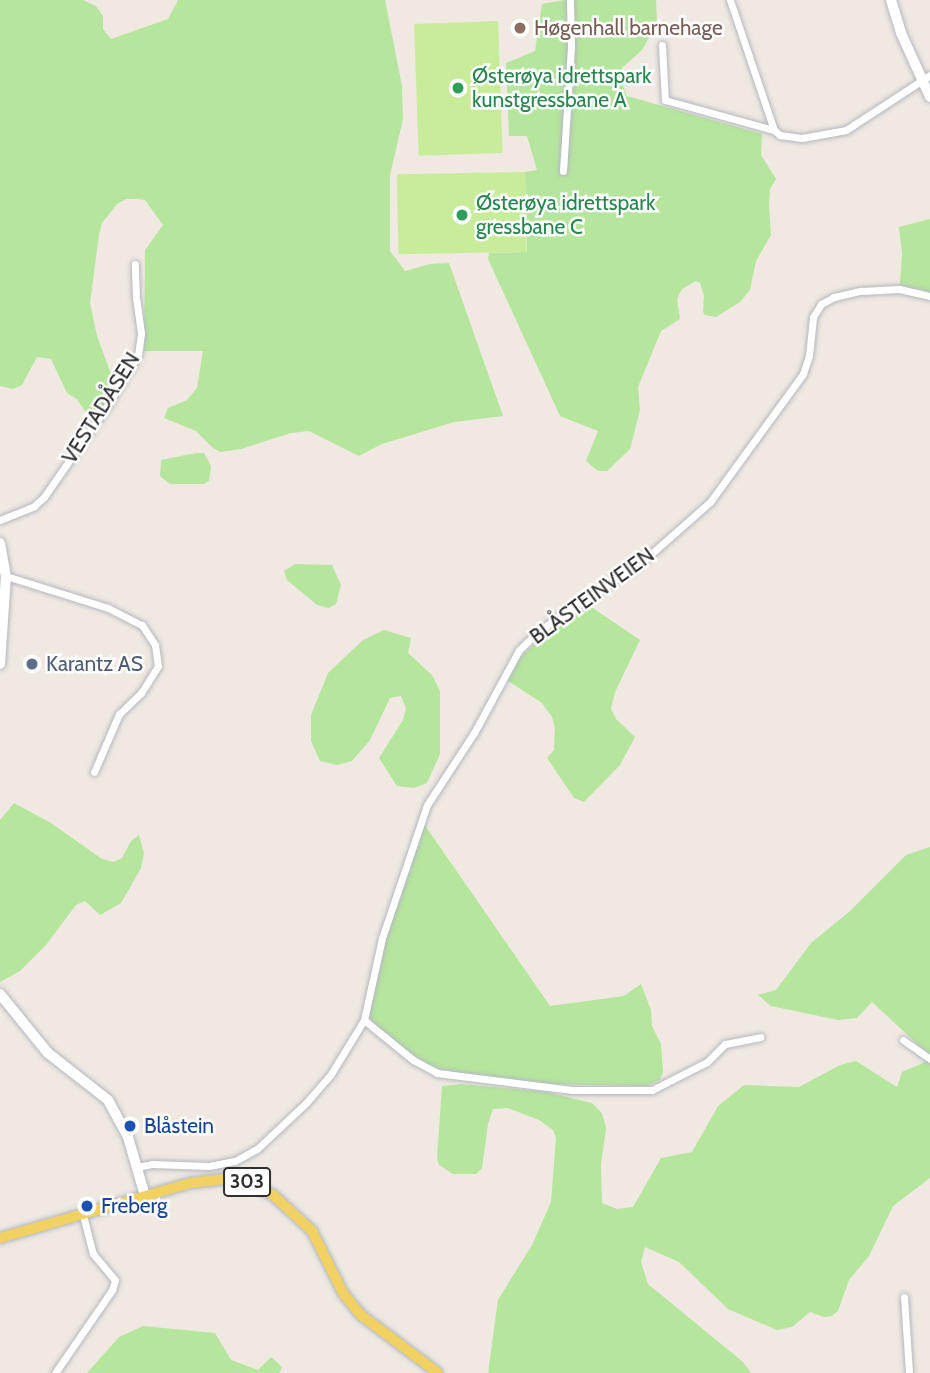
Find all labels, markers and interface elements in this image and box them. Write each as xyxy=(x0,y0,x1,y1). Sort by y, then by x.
place label: Høgenhall barnehage xyxy=(534,15,723,41)
marker: Høgenhall barnehage xyxy=(512,20,528,36)
place label: Østerøya idrettspark kunstgressbane A xyxy=(472,63,651,113)
marker: Østerøya idrettspark kunstgressbane A xyxy=(450,80,466,96)
place label: Østerøya idrettspark gressbane C xyxy=(476,190,655,240)
marker: Østerøya idrettspark gressbane C xyxy=(454,207,470,223)
street label: VESTADÅSEN xyxy=(57,348,145,468)
street label: BLÅSTEINVEIEN xyxy=(525,542,659,650)
place label: Karantz AS xyxy=(46,651,143,677)
marker: Karantz AS xyxy=(24,656,40,672)
place label: Blåstein xyxy=(144,1113,214,1139)
marker: Blåstein xyxy=(122,1118,138,1134)
road number: 303 xyxy=(222,1166,272,1198)
place label: Freberg xyxy=(101,1193,168,1219)
marker: Freberg xyxy=(79,1198,95,1214)

